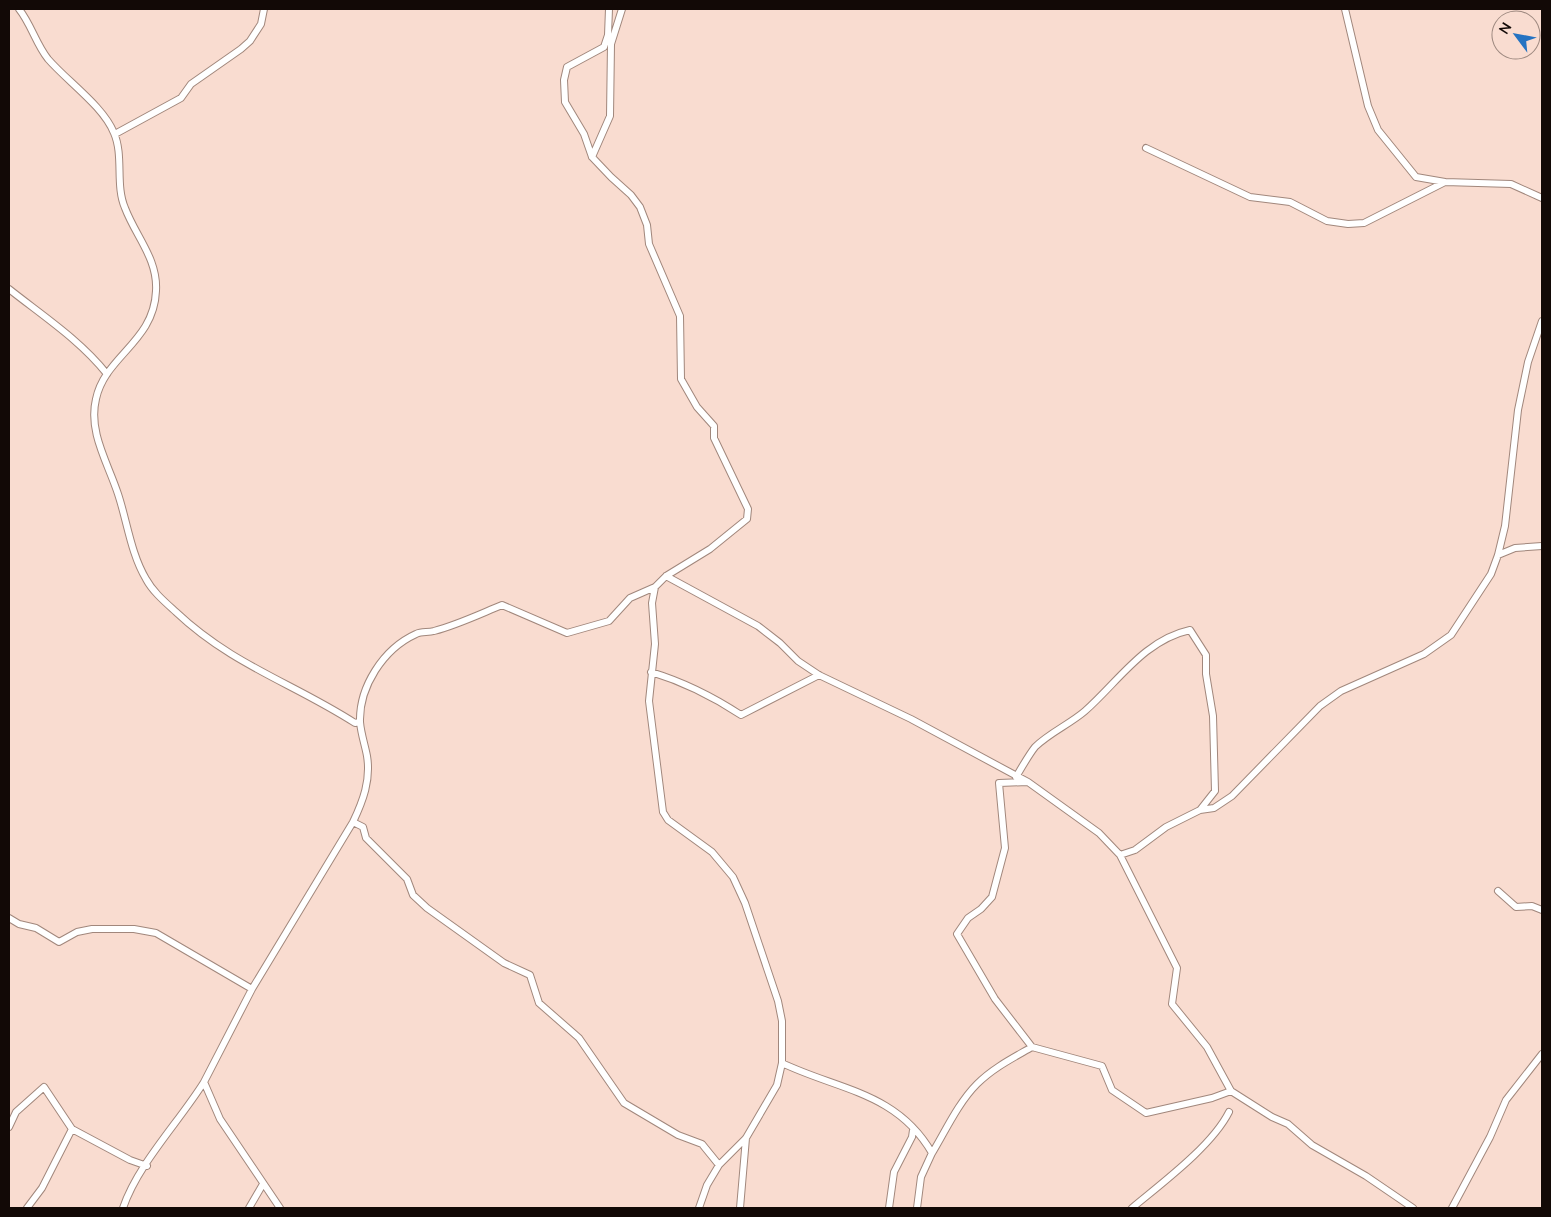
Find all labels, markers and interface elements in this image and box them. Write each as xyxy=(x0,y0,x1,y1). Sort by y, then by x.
north arrow xyxy=(1491,10,1541,60)
text: N xyxy=(1495,19,1516,38)

